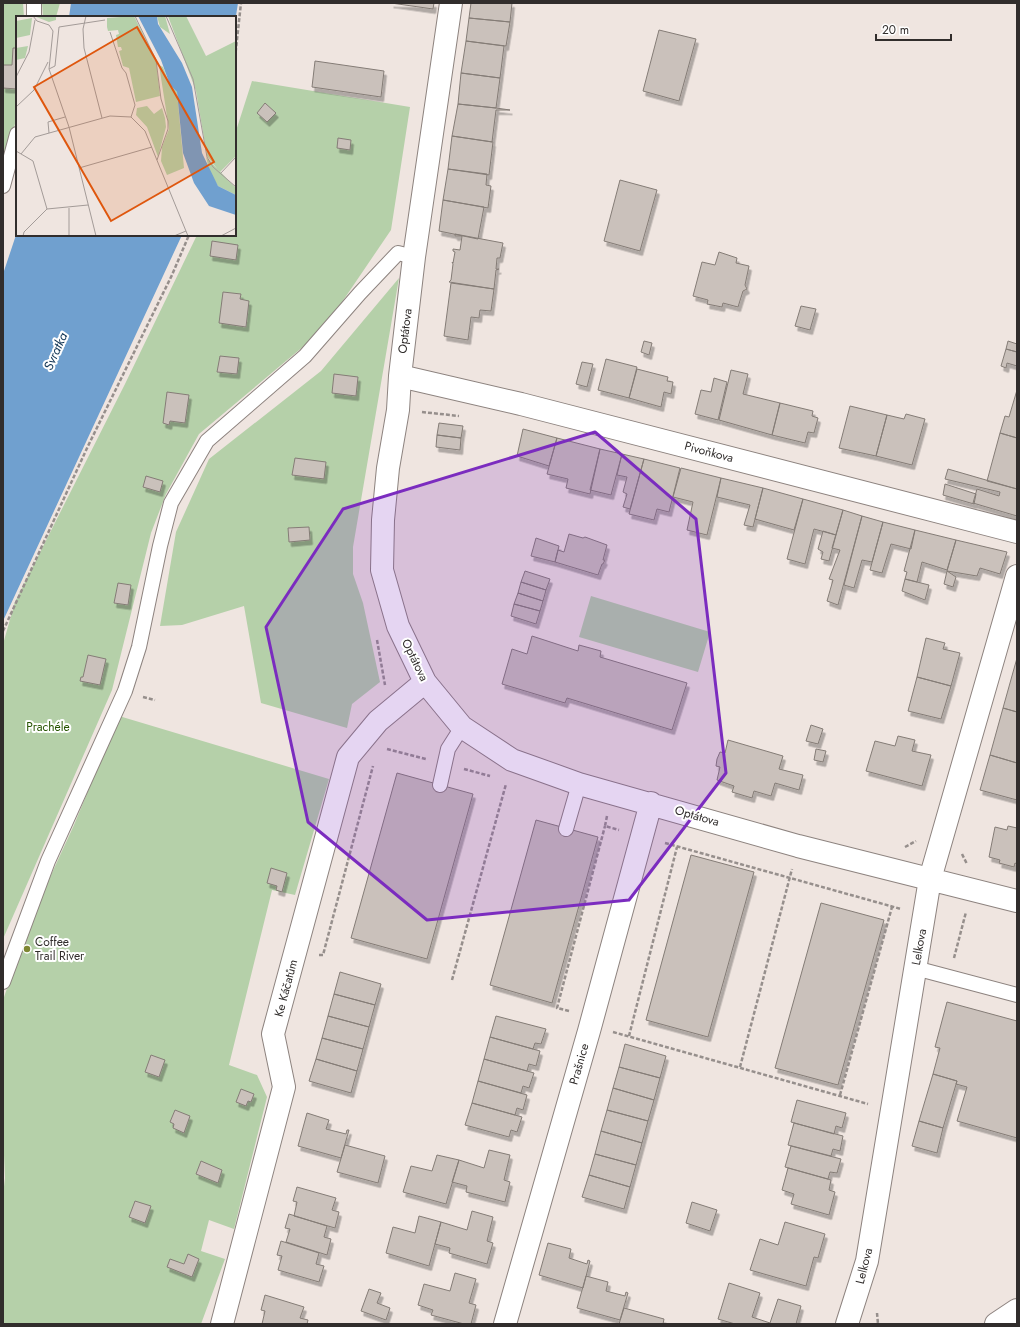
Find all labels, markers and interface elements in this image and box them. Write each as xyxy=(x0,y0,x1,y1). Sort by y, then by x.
inset map xyxy=(16,16,236,236)
scale bar xyxy=(876,16,951,42)
text: 20 m xyxy=(882,21,909,39)
street label: Optátova xyxy=(393,307,417,355)
water label: Svratka xyxy=(39,329,72,373)
street label: Pivoňkova xyxy=(682,437,736,467)
street label: Optátova xyxy=(397,636,433,685)
park label: Prachéle xyxy=(26,718,70,736)
street label: Optátova xyxy=(673,801,721,831)
street label: Lelkova xyxy=(907,927,931,967)
place label: Coffee Trail River xyxy=(35,933,85,965)
marker: Coffee Trail River xyxy=(22,944,32,954)
street label: Ke Káčatům xyxy=(270,957,302,1019)
street label: Prašnice xyxy=(565,1041,593,1087)
street label: Lelkova xyxy=(851,1246,877,1286)

